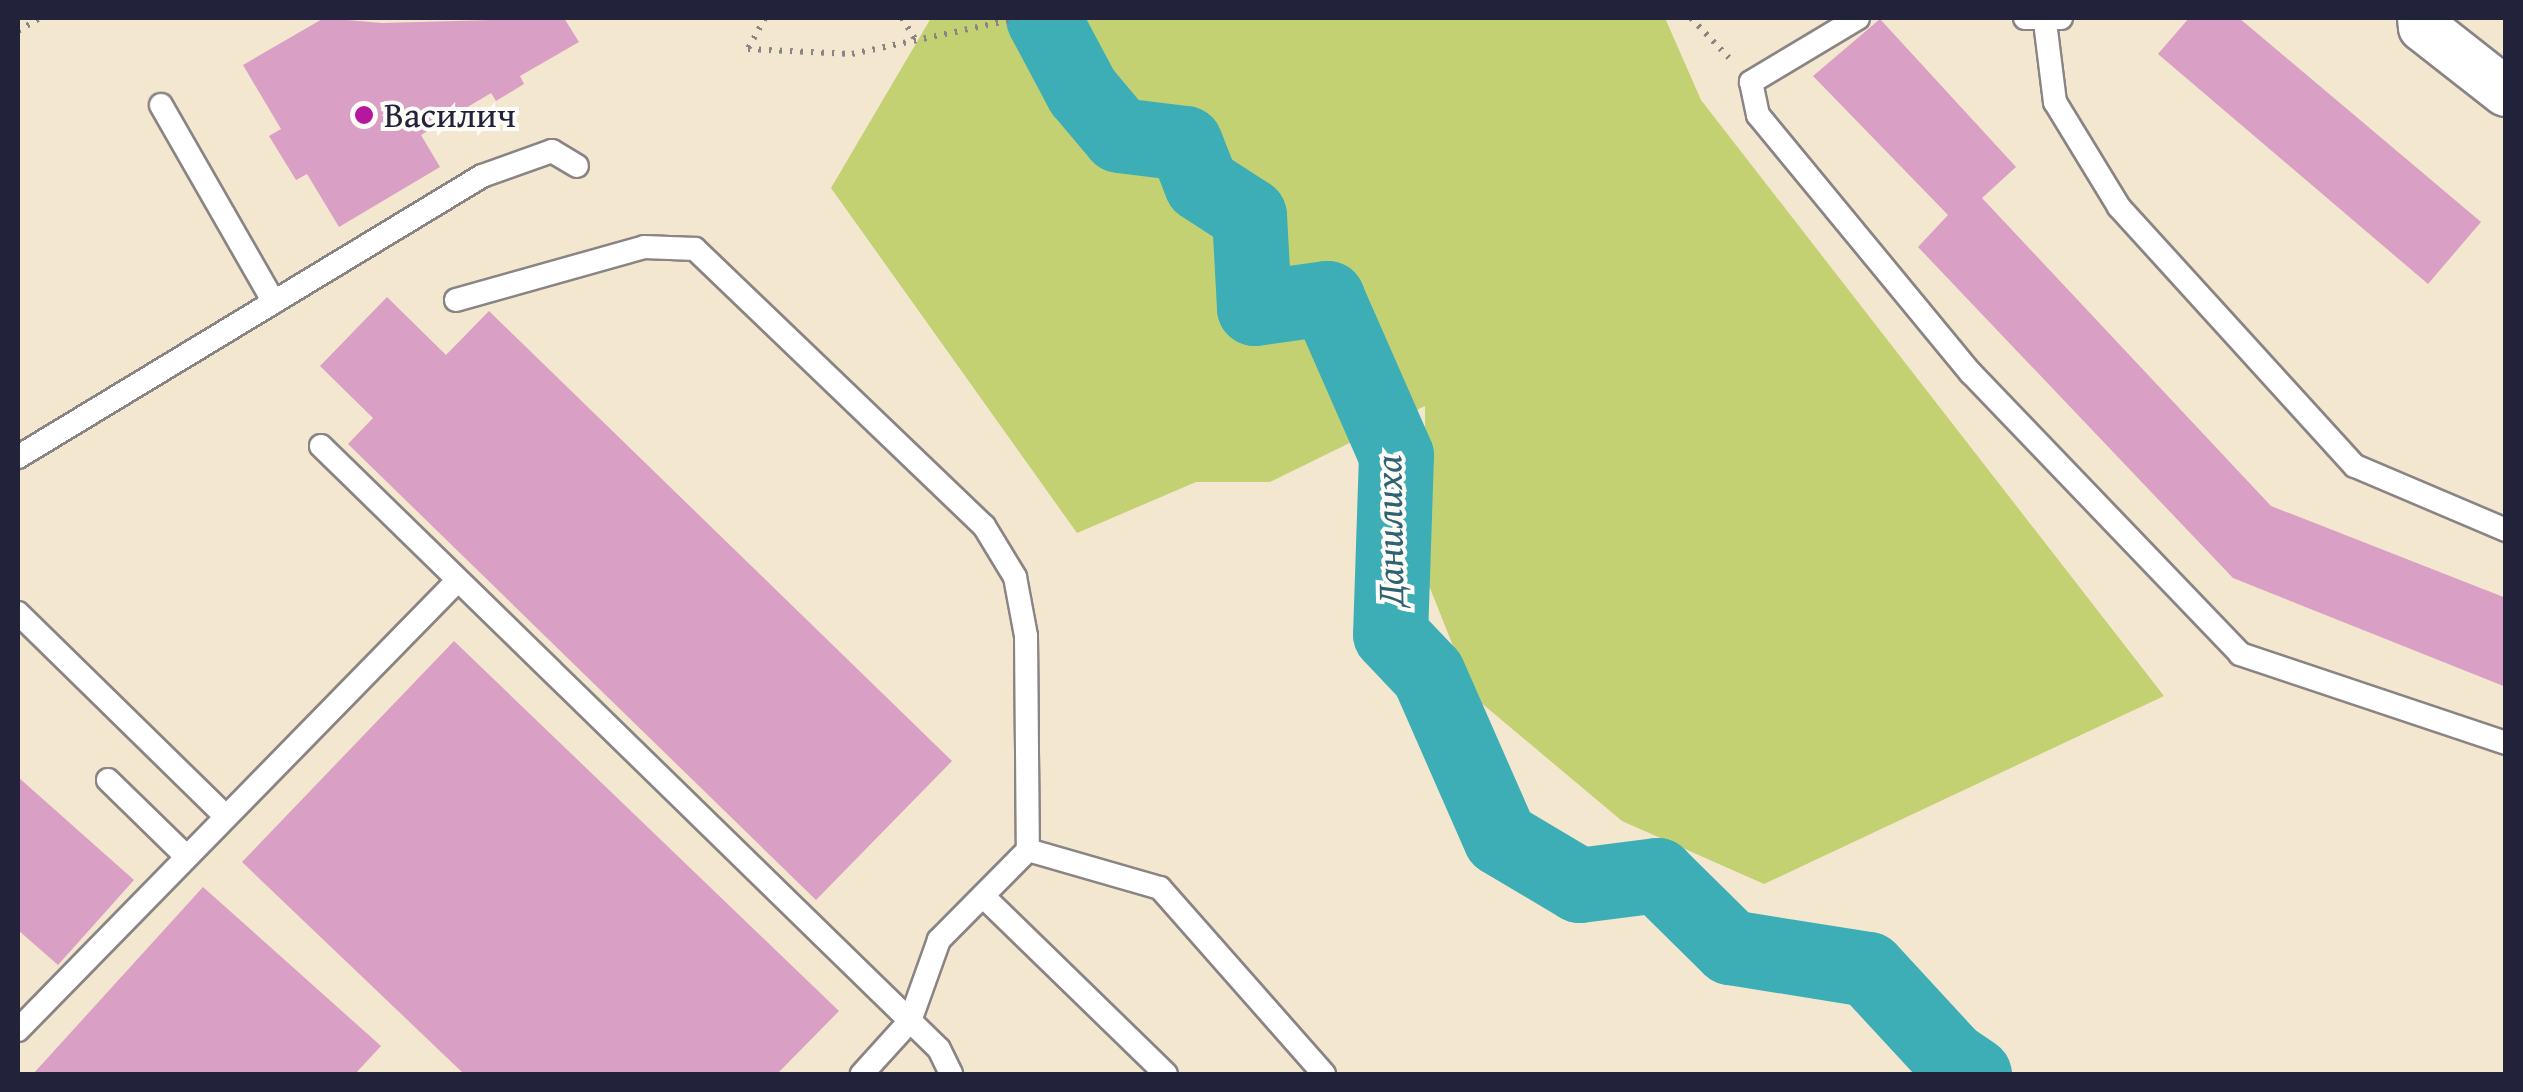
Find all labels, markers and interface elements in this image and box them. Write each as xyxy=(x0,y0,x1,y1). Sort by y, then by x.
place label: Василич xyxy=(384,94,516,136)
marker: Василич xyxy=(353,104,375,126)
water label: Данилиха xyxy=(1365,455,1413,607)

